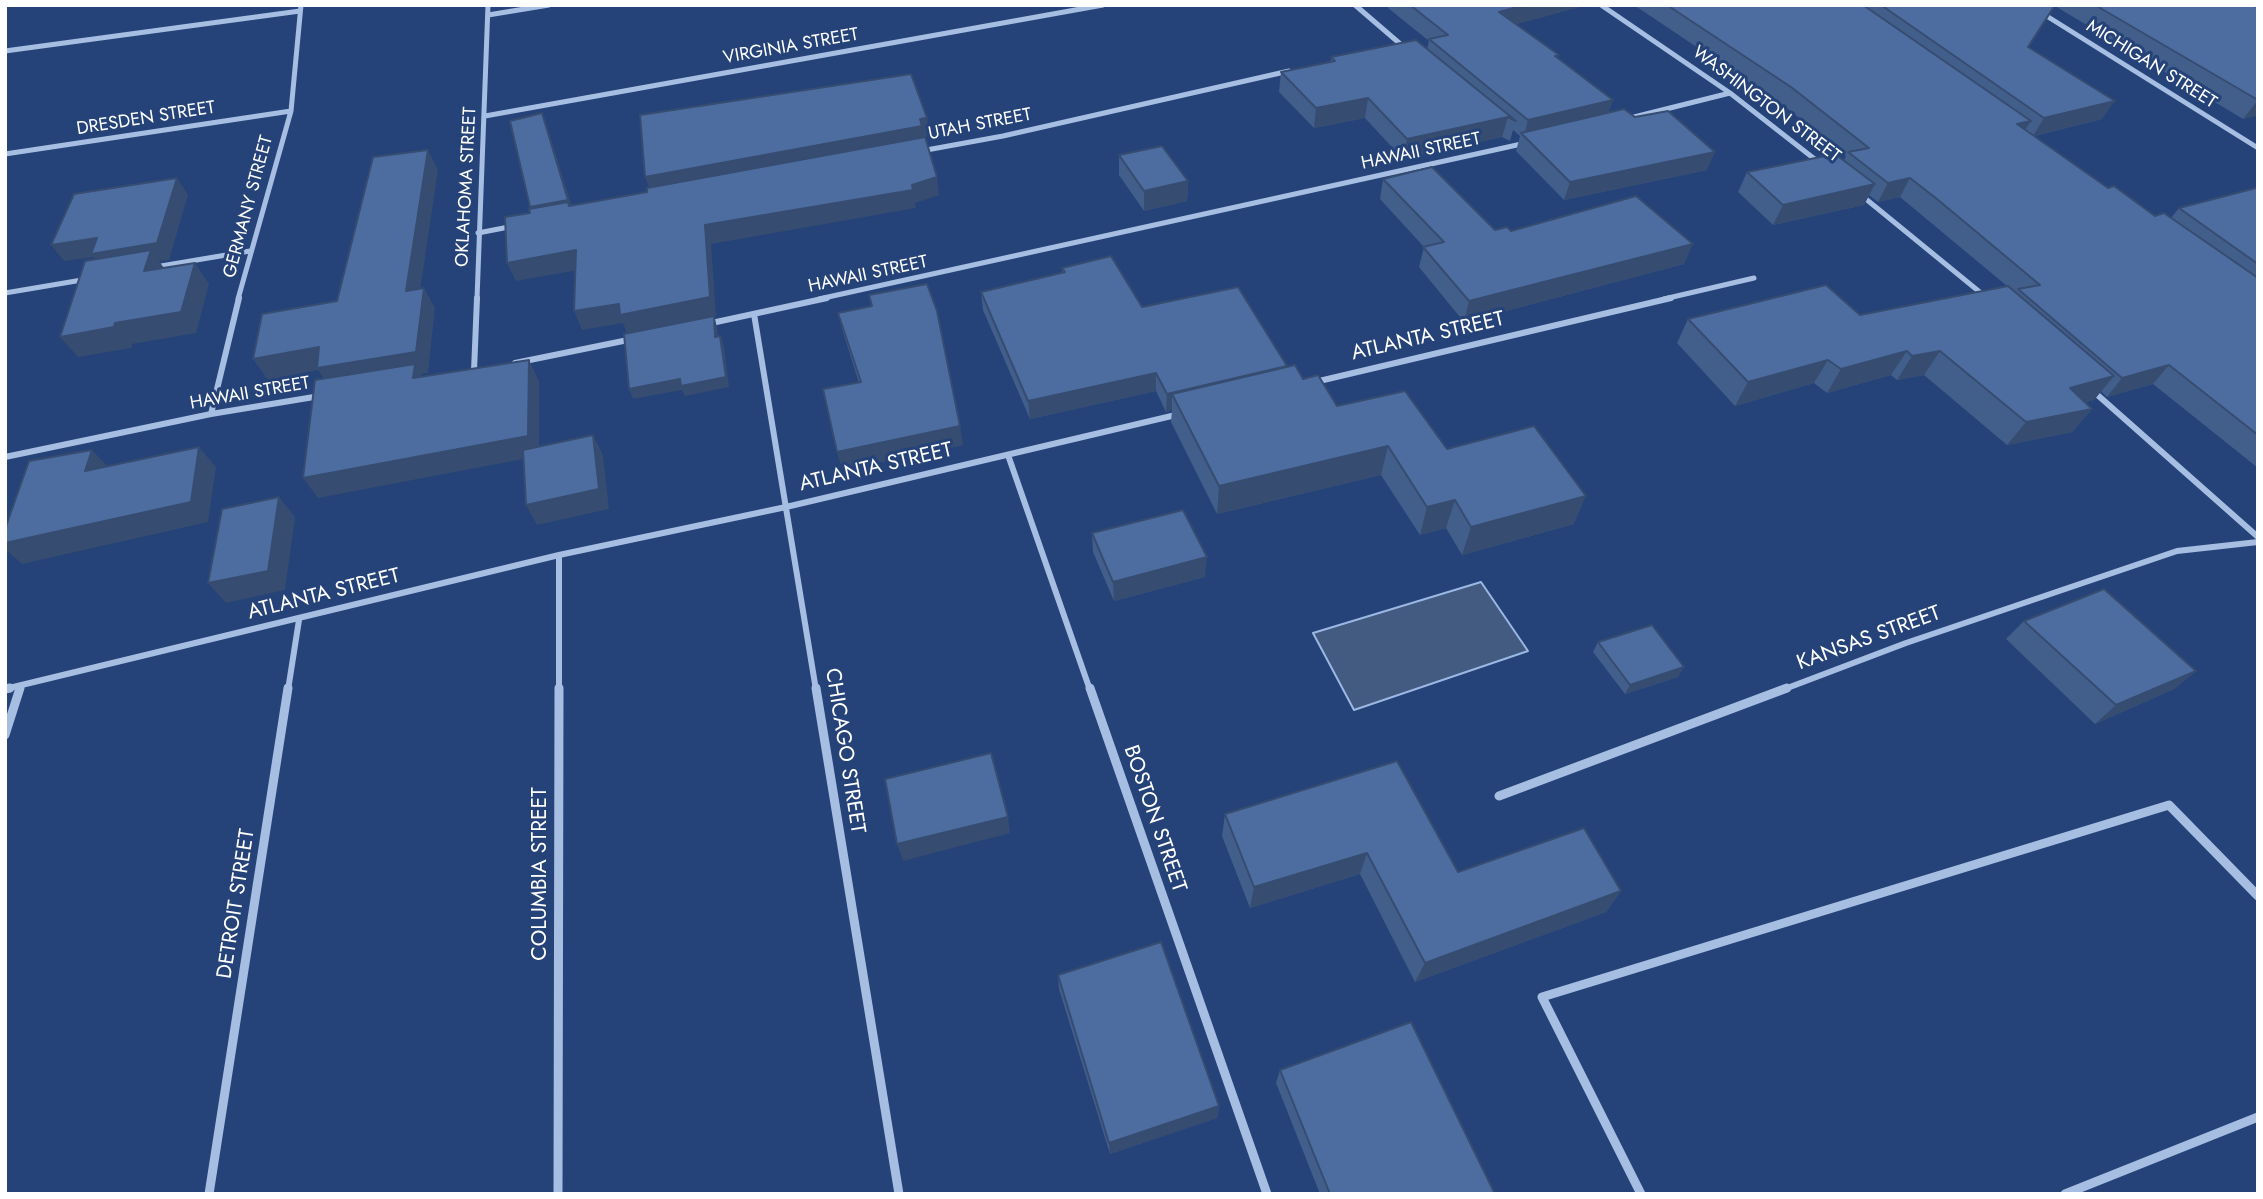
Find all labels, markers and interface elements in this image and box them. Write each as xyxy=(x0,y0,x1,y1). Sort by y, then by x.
street label: MICHIGAN STREET xyxy=(2082,16,2220,114)
street label: VIRGINIA STREET xyxy=(722,24,860,70)
street label: WASHINGTON STREET xyxy=(1688,42,1844,168)
street label: DRESDEN STREET xyxy=(75,97,217,141)
street label: UTAH STREET xyxy=(927,104,1033,146)
street label: OKLAHOMA STREET xyxy=(452,106,482,268)
street label: HAWAII STREET xyxy=(1359,129,1483,175)
street label: GERMANY STREET xyxy=(220,134,278,280)
street label: HAWAII STREET xyxy=(806,252,930,298)
street label: ATLANTA STREET xyxy=(1349,307,1507,367)
street label: HAWAII STREET xyxy=(188,373,312,415)
street label: ATLANTA STREET xyxy=(797,438,955,498)
street label: ATLANTA STREET xyxy=(245,564,403,626)
street label: KANSAS STREET xyxy=(1794,601,1944,677)
street label: CHICAGO STREET xyxy=(819,667,869,835)
street label: BOSTON STREET xyxy=(1117,742,1191,896)
street label: COLUMBIA STREET xyxy=(528,787,554,961)
street label: DETROIT STREET xyxy=(213,827,261,981)

